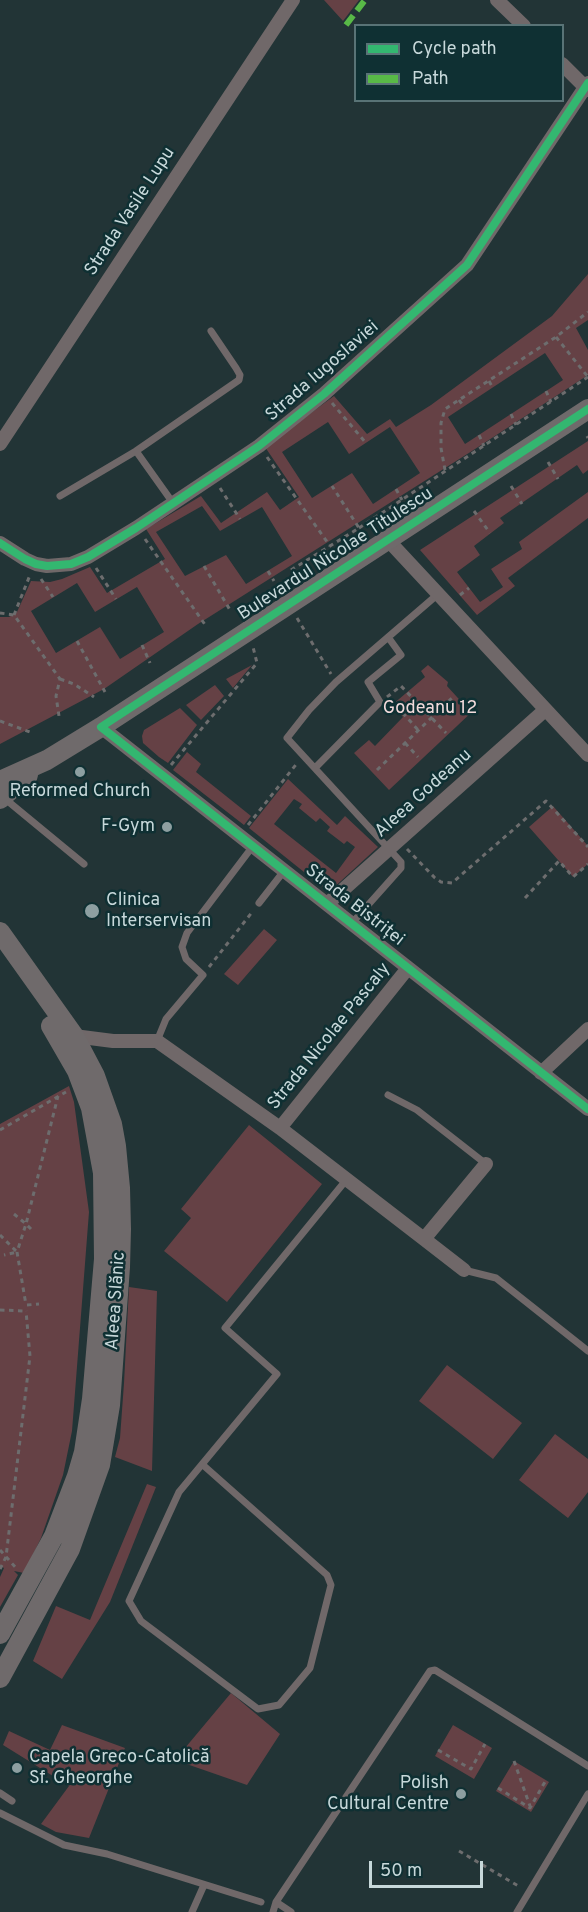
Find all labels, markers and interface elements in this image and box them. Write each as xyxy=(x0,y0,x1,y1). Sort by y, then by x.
legend xyxy=(354,24,564,102)
text: Cycle path xyxy=(412,38,497,61)
text: Path xyxy=(412,68,449,91)
street label: Strada Vasile Lupu xyxy=(81,144,181,280)
street label: Strada Iugoslaviei xyxy=(262,317,384,427)
street label: Bulevardul Nicolae Titulescu xyxy=(234,484,438,626)
park label: Godeanu 12 xyxy=(383,698,477,720)
street label: Aleea Godeanu xyxy=(371,745,477,843)
marker: Reformed Church xyxy=(73,765,87,779)
place label: Reformed Church xyxy=(10,781,150,803)
place label: F-Gym xyxy=(101,816,155,838)
marker: F-Gym xyxy=(160,820,174,834)
street label: Strada Bistriței xyxy=(300,861,408,951)
place label: Clinica Interservisan xyxy=(106,890,211,932)
marker: Clinica Interservisan xyxy=(83,902,101,920)
street label: Strada Nicolae Pascaly xyxy=(264,959,396,1115)
street label: Aleea Slănic xyxy=(103,1251,131,1351)
place label: Capela Greco-Catolică Sf. Gheorghe xyxy=(29,1747,209,1790)
marker: Capela Greco-Catolică Sf. Gheorghe xyxy=(10,1761,24,1775)
place label: Polish Cultural Centre xyxy=(327,1773,449,1816)
marker: Polish Cultural Centre xyxy=(454,1787,468,1801)
scale bar xyxy=(372,1849,486,1887)
text: 50 m xyxy=(380,1860,422,1883)

